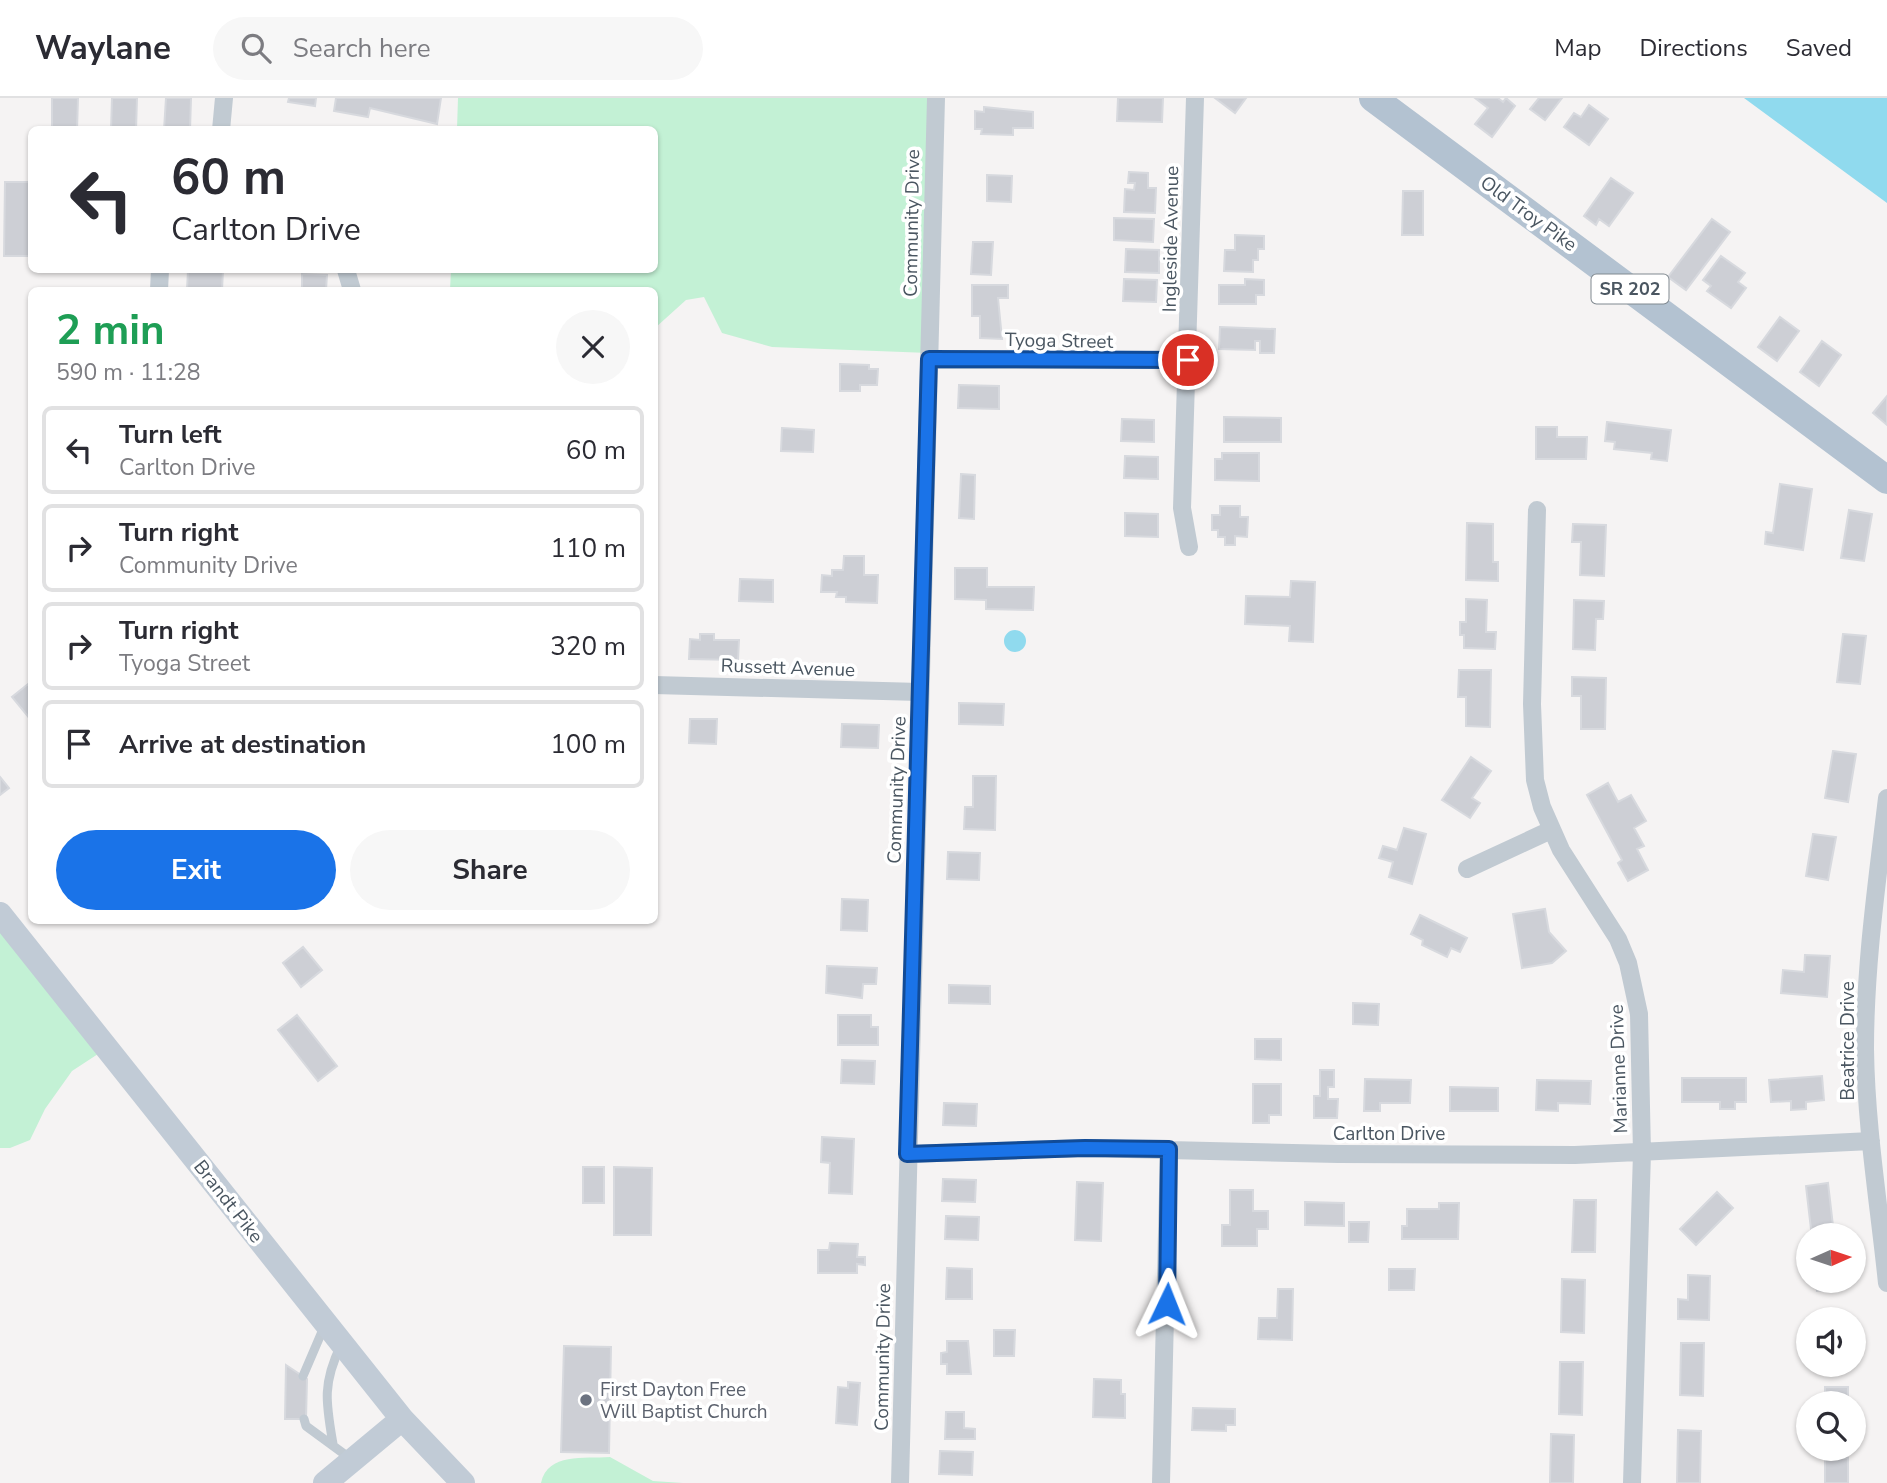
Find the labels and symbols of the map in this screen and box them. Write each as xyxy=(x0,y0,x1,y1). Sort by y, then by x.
street label: Community Drive xyxy=(898,149,926,297)
street label: Ingleside Avenue xyxy=(1157,165,1185,313)
street label: Old Troy Pike xyxy=(1475,170,1582,258)
road number: SR 202 xyxy=(1592,274,1668,304)
street label: Tyoga Street xyxy=(1005,327,1114,355)
pin xyxy=(1158,330,1218,390)
street label: Russett Avenue xyxy=(720,653,856,683)
street label: Community Drive xyxy=(881,716,913,864)
street label: Beatrice Drive xyxy=(1835,981,1861,1101)
street label: Marianne Drive xyxy=(1604,1004,1634,1134)
street label: Carlton Drive xyxy=(1333,1121,1445,1147)
street label: Brandt Pike xyxy=(188,1155,269,1249)
north arrow xyxy=(1796,1223,1866,1293)
position arrow xyxy=(1130,1267,1204,1341)
street label: Community Drive xyxy=(869,1283,897,1431)
place label: First Dayton Free Will Baptist Church xyxy=(600,1377,768,1425)
marker: First Dayton Free Will Baptist Church xyxy=(578,1392,594,1408)

